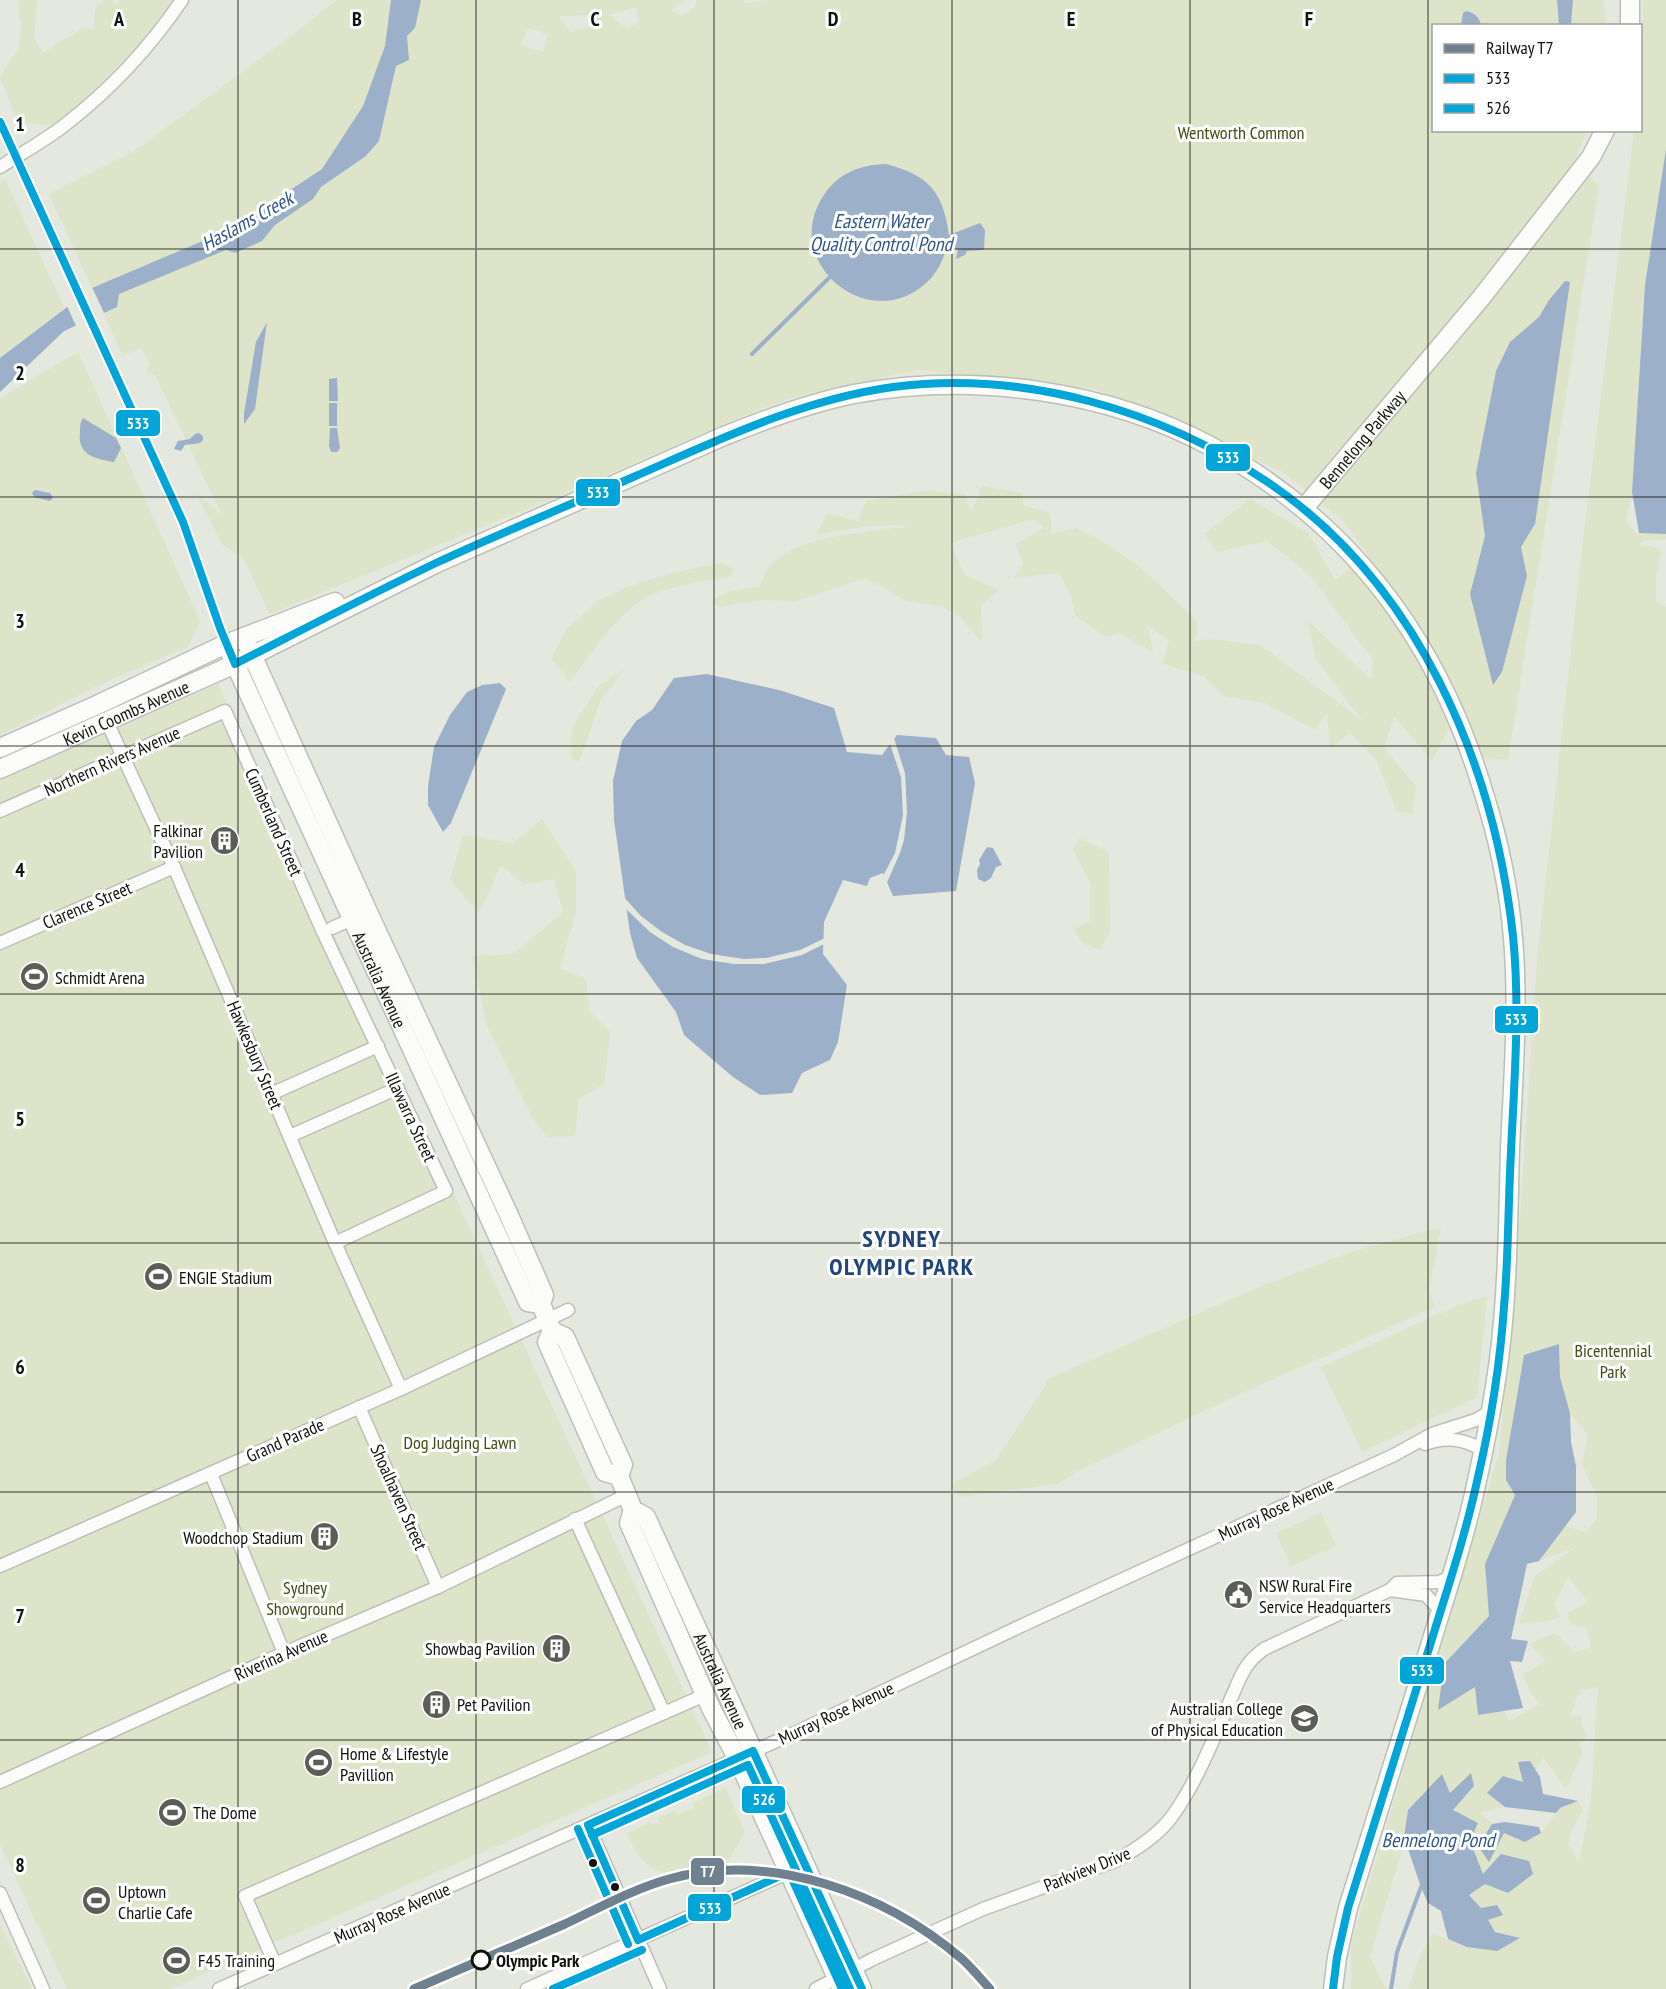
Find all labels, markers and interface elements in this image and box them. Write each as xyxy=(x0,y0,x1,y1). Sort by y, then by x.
text: A xyxy=(113,6,125,32)
text: B xyxy=(352,6,362,32)
text: C xyxy=(590,6,600,32)
text: D xyxy=(828,6,839,32)
text: E xyxy=(1067,6,1075,32)
text: F xyxy=(1305,6,1313,32)
legend xyxy=(1432,24,1642,132)
text: Railway T7 xyxy=(1486,36,1554,59)
text: 533 xyxy=(1486,66,1510,89)
text: 526 xyxy=(1486,96,1510,119)
text: 1 xyxy=(15,111,25,137)
park label: Wentworth Common xyxy=(1178,121,1304,144)
water label: Haslams Creek xyxy=(197,184,299,257)
water label: Eastern Water Quality Control Pond xyxy=(810,208,954,257)
text: 2 xyxy=(15,360,25,386)
street label: Bennelong Parkway xyxy=(1314,385,1410,493)
line badge: 533 xyxy=(115,409,161,437)
text: 533 xyxy=(127,413,149,433)
line badge: 533 xyxy=(1205,443,1251,472)
text: 533 xyxy=(1217,447,1239,467)
line badge: 533 xyxy=(575,478,621,507)
text: 533 xyxy=(587,482,609,502)
text: 3 xyxy=(15,608,25,634)
street label: Kevin Coombs Avenue xyxy=(59,675,193,751)
street label: Northern Rivers Avenue xyxy=(40,721,184,801)
street label: Cumberland Street xyxy=(240,764,308,880)
place label: Falkinar Pavilion xyxy=(153,819,203,863)
building icon: Falkinar Pavilion xyxy=(208,824,240,856)
text: 4 xyxy=(15,857,25,883)
street label: Clarence Street xyxy=(39,876,135,934)
street label: Australia Avenue xyxy=(348,927,412,1031)
sports icon: Schmidt Arena xyxy=(18,961,50,993)
place label: Schmidt Arena xyxy=(55,966,145,989)
street label: Hawkesbury Street xyxy=(222,997,288,1113)
line badge: 533 xyxy=(1494,1005,1539,1034)
text: 533 xyxy=(1505,1009,1527,1029)
street label: Illawarra Street xyxy=(380,1069,442,1165)
text: 5 xyxy=(15,1106,25,1132)
district label: SYDNEY OLYMPIC PARK xyxy=(829,1223,975,1282)
sports icon: ENGIE Stadium xyxy=(142,1261,174,1293)
place label: ENGIE Stadium xyxy=(179,1266,272,1289)
park label: Bicentennial Park xyxy=(1574,1339,1652,1383)
text: 6 xyxy=(15,1354,25,1380)
street label: Grand Parade xyxy=(243,1413,327,1467)
park label: Dog Judging Lawn xyxy=(404,1431,516,1454)
street label: Shoalhaven Street xyxy=(365,1441,433,1553)
street label: Murray Rose Avenue xyxy=(1215,1472,1337,1546)
building icon: Woodchop Stadium xyxy=(308,1521,340,1553)
place label: Woodchop Stadium xyxy=(183,1526,303,1549)
place label: NSW Rural Fire Service Headquarters xyxy=(1259,1574,1391,1618)
park label: Sydney Showground xyxy=(266,1576,344,1620)
public building icon: NSW Rural Fire Service Headquarters xyxy=(1222,1579,1254,1611)
text: 7 xyxy=(15,1603,25,1629)
street label: Riverina Avenue xyxy=(231,1624,331,1686)
street label: Australia Avenue xyxy=(689,1629,753,1733)
building icon: Showbag Pavilion xyxy=(540,1632,572,1664)
place label: Showbag Pavilion xyxy=(425,1637,535,1660)
line badge: 533 xyxy=(1399,1656,1445,1685)
text: 533 xyxy=(1411,1660,1433,1680)
street label: Murray Rose Avenue xyxy=(775,1676,897,1750)
building icon: Pet Pavilion xyxy=(420,1688,452,1720)
place label: Pet Pavilion xyxy=(457,1693,530,1716)
place label: Australian College of Physical Education xyxy=(1151,1697,1283,1741)
school or university icon: Australian College of Physical Education xyxy=(1288,1702,1320,1734)
place label: Home & Lifestyle Pavillion xyxy=(340,1742,449,1786)
sports icon: Home & Lifestyle Pavillion xyxy=(303,1747,335,1779)
line badge: 526 xyxy=(741,1785,786,1814)
text: 526 xyxy=(753,1789,776,1809)
sports icon: The Dome xyxy=(156,1796,188,1828)
place label: The Dome xyxy=(193,1801,257,1824)
water label: Bennelong Pond xyxy=(1382,1827,1497,1853)
street label: Parkview Drive xyxy=(1040,1841,1134,1897)
text: 8 xyxy=(15,1852,25,1878)
unlabelled marker xyxy=(587,1857,599,1869)
line badge: T7 xyxy=(690,1857,725,1886)
text: T7 xyxy=(700,1861,716,1881)
street label: Murray Rose Avenue xyxy=(330,1877,454,1949)
place label: Uptown Charlie Cafe xyxy=(118,1880,193,1924)
unlabelled marker xyxy=(609,1881,621,1893)
sports icon: Uptown Charlie Cafe xyxy=(81,1885,113,1917)
line badge: 533 xyxy=(687,1893,732,1922)
text: 533 xyxy=(699,1898,721,1918)
sports icon: F45 Training xyxy=(161,1944,193,1976)
place label: F45 Training xyxy=(198,1949,275,1972)
place label: Olympic Park xyxy=(496,1949,580,1972)
marker: Olympic Park xyxy=(471,1950,491,1970)

